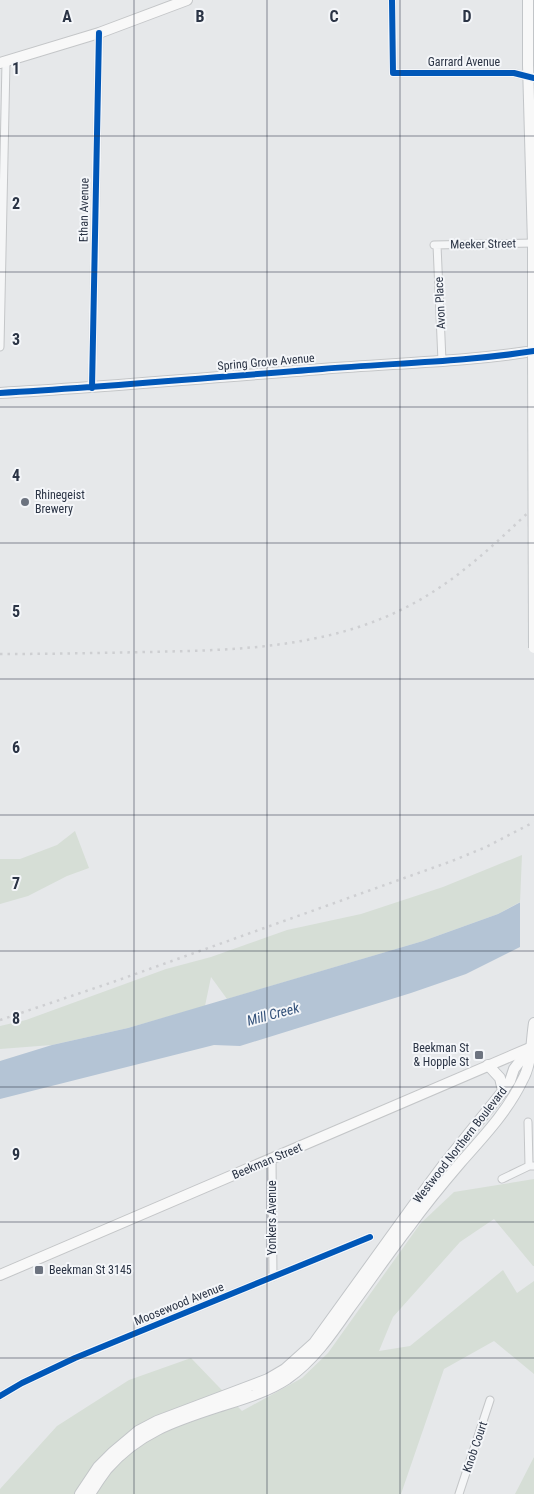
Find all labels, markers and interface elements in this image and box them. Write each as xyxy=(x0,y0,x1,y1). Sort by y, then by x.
text: A xyxy=(62,7,72,26)
text: B xyxy=(196,7,205,26)
text: C xyxy=(329,7,339,26)
text: D xyxy=(462,7,472,26)
street label: Garrard Avenue xyxy=(428,55,501,69)
text: 1 xyxy=(12,59,20,78)
street label: Ethan Avenue xyxy=(76,177,92,242)
text: 2 xyxy=(12,194,20,213)
street label: Meeker Street xyxy=(450,236,516,252)
street label: Avon Place xyxy=(432,276,448,330)
text: 3 xyxy=(12,330,20,349)
street label: Spring Grove Avenue xyxy=(217,351,316,373)
text: 4 xyxy=(12,466,20,485)
place label: Rhinegeist Brewery xyxy=(35,488,85,516)
marker: Rhinegeist Brewery xyxy=(19,496,31,508)
text: 5 xyxy=(12,602,20,621)
text: 6 xyxy=(12,738,20,757)
text: 7 xyxy=(12,874,20,893)
water label: Mill Creek xyxy=(245,999,302,1029)
text: 8 xyxy=(12,1009,20,1028)
place label: Beekman St & Hopple St xyxy=(413,1041,469,1069)
marker: Beekman St & Hopple St xyxy=(473,1049,485,1061)
street label: Westwood Northern Boulevard xyxy=(410,1084,510,1206)
street label: Beekman Street xyxy=(230,1140,305,1182)
text: 9 xyxy=(12,1145,20,1164)
street label: Yonkers Avenue xyxy=(265,1180,279,1256)
place label: Beekman St 3145 xyxy=(49,1263,132,1277)
marker: Beekman St 3145 xyxy=(33,1264,45,1276)
street label: Moosewood Avenue xyxy=(132,1280,226,1328)
street label: Knob Court xyxy=(460,1419,490,1474)

